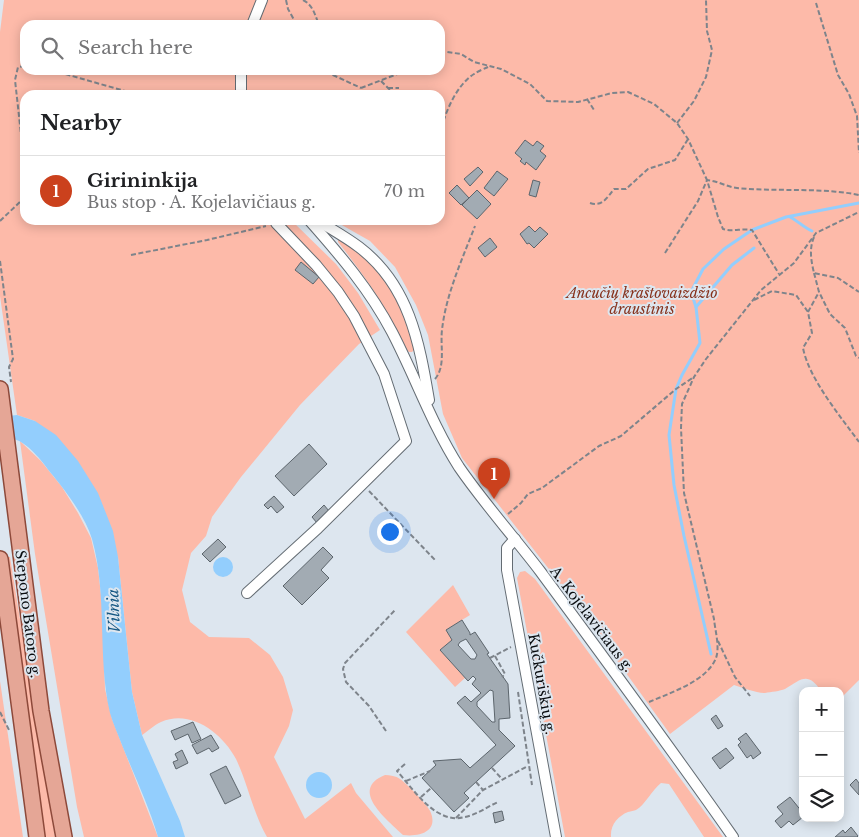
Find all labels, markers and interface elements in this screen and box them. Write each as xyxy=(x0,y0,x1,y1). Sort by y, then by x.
search box xyxy=(20,20,445,75)
icon: search xyxy=(38,34,66,62)
text: Search here xyxy=(78,36,193,59)
text: Nearby xyxy=(40,110,121,136)
text: Girininkija xyxy=(87,169,198,192)
text: 1 xyxy=(53,181,59,201)
text: 70 m xyxy=(384,181,425,201)
text: Bus stop · A. Kojelavičiaus g. xyxy=(87,192,315,212)
park label: Ancučių kraštovaizdžio draustinis xyxy=(564,284,718,318)
pin: 1 xyxy=(478,458,510,499)
your location xyxy=(377,519,403,545)
street label: Stepono Batoro g. xyxy=(11,549,45,679)
street label: A. Kojelavičiaus g. xyxy=(546,562,638,675)
water label: Vilnia xyxy=(103,589,124,633)
street label: Kučkuriškių g. xyxy=(524,632,560,736)
map controls xyxy=(799,687,844,822)
button: + xyxy=(799,687,844,732)
button: − xyxy=(799,732,844,777)
button: layers xyxy=(799,777,844,822)

